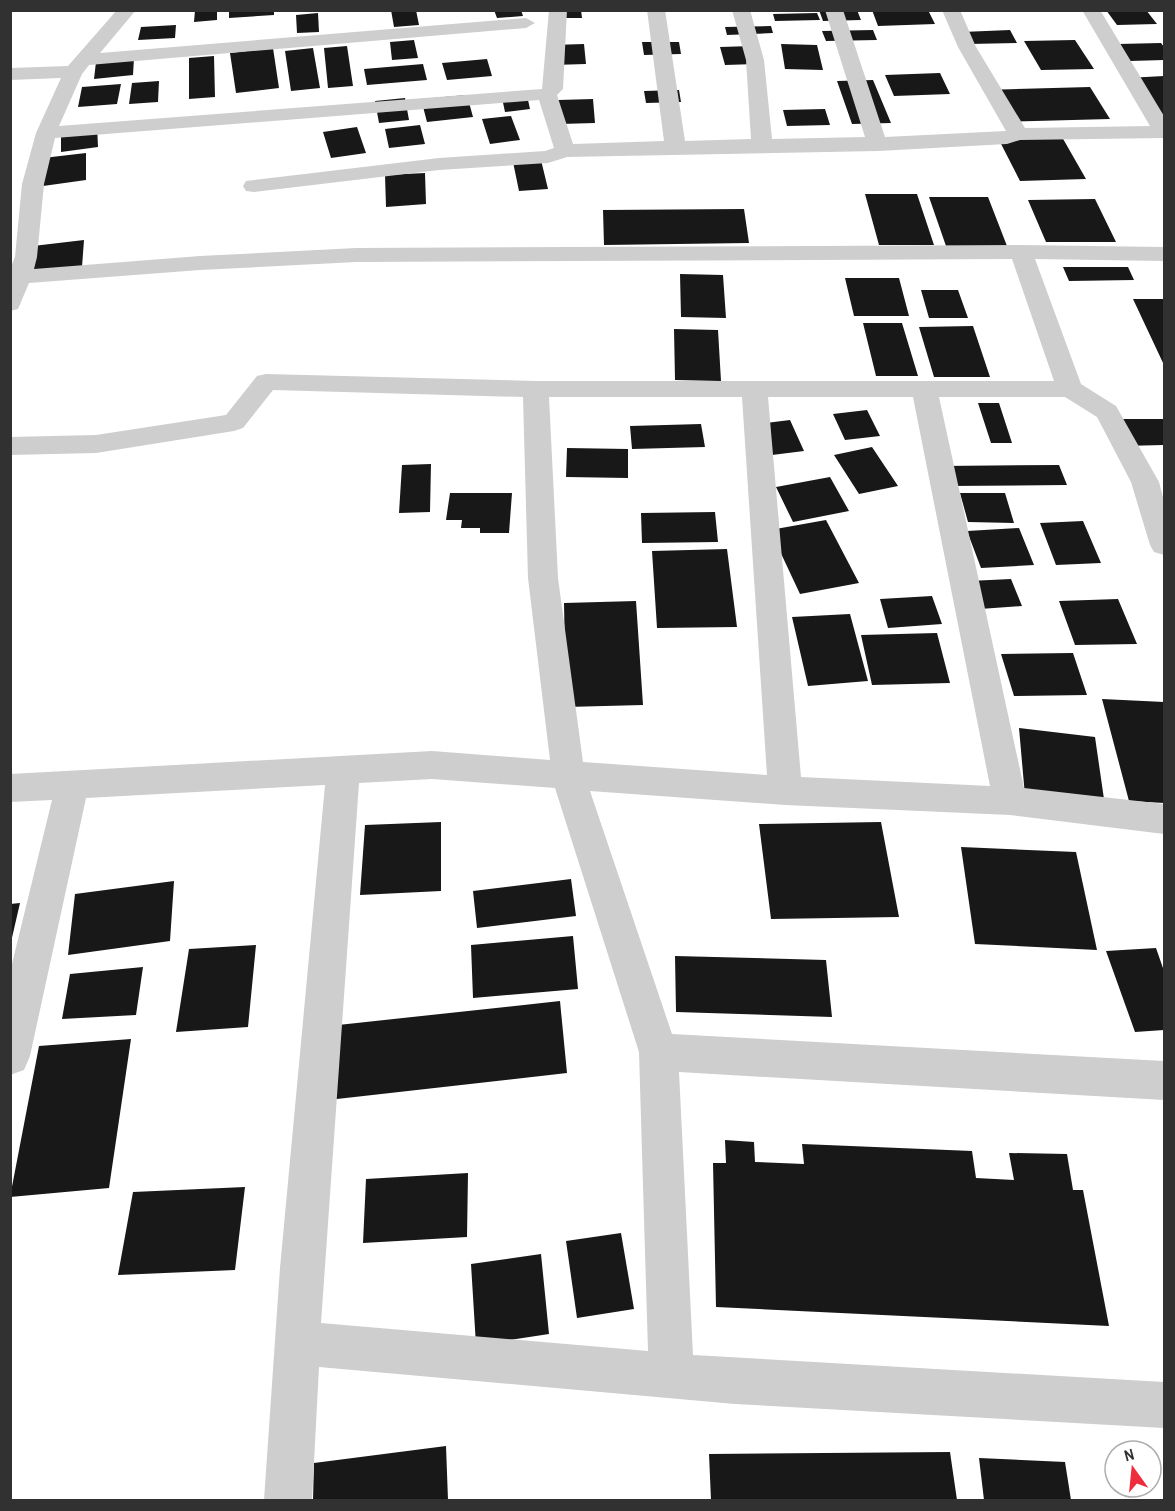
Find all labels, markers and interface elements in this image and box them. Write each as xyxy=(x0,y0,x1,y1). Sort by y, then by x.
north arrow xyxy=(1103,1439,1163,1499)
text: N xyxy=(1122,1443,1137,1466)

